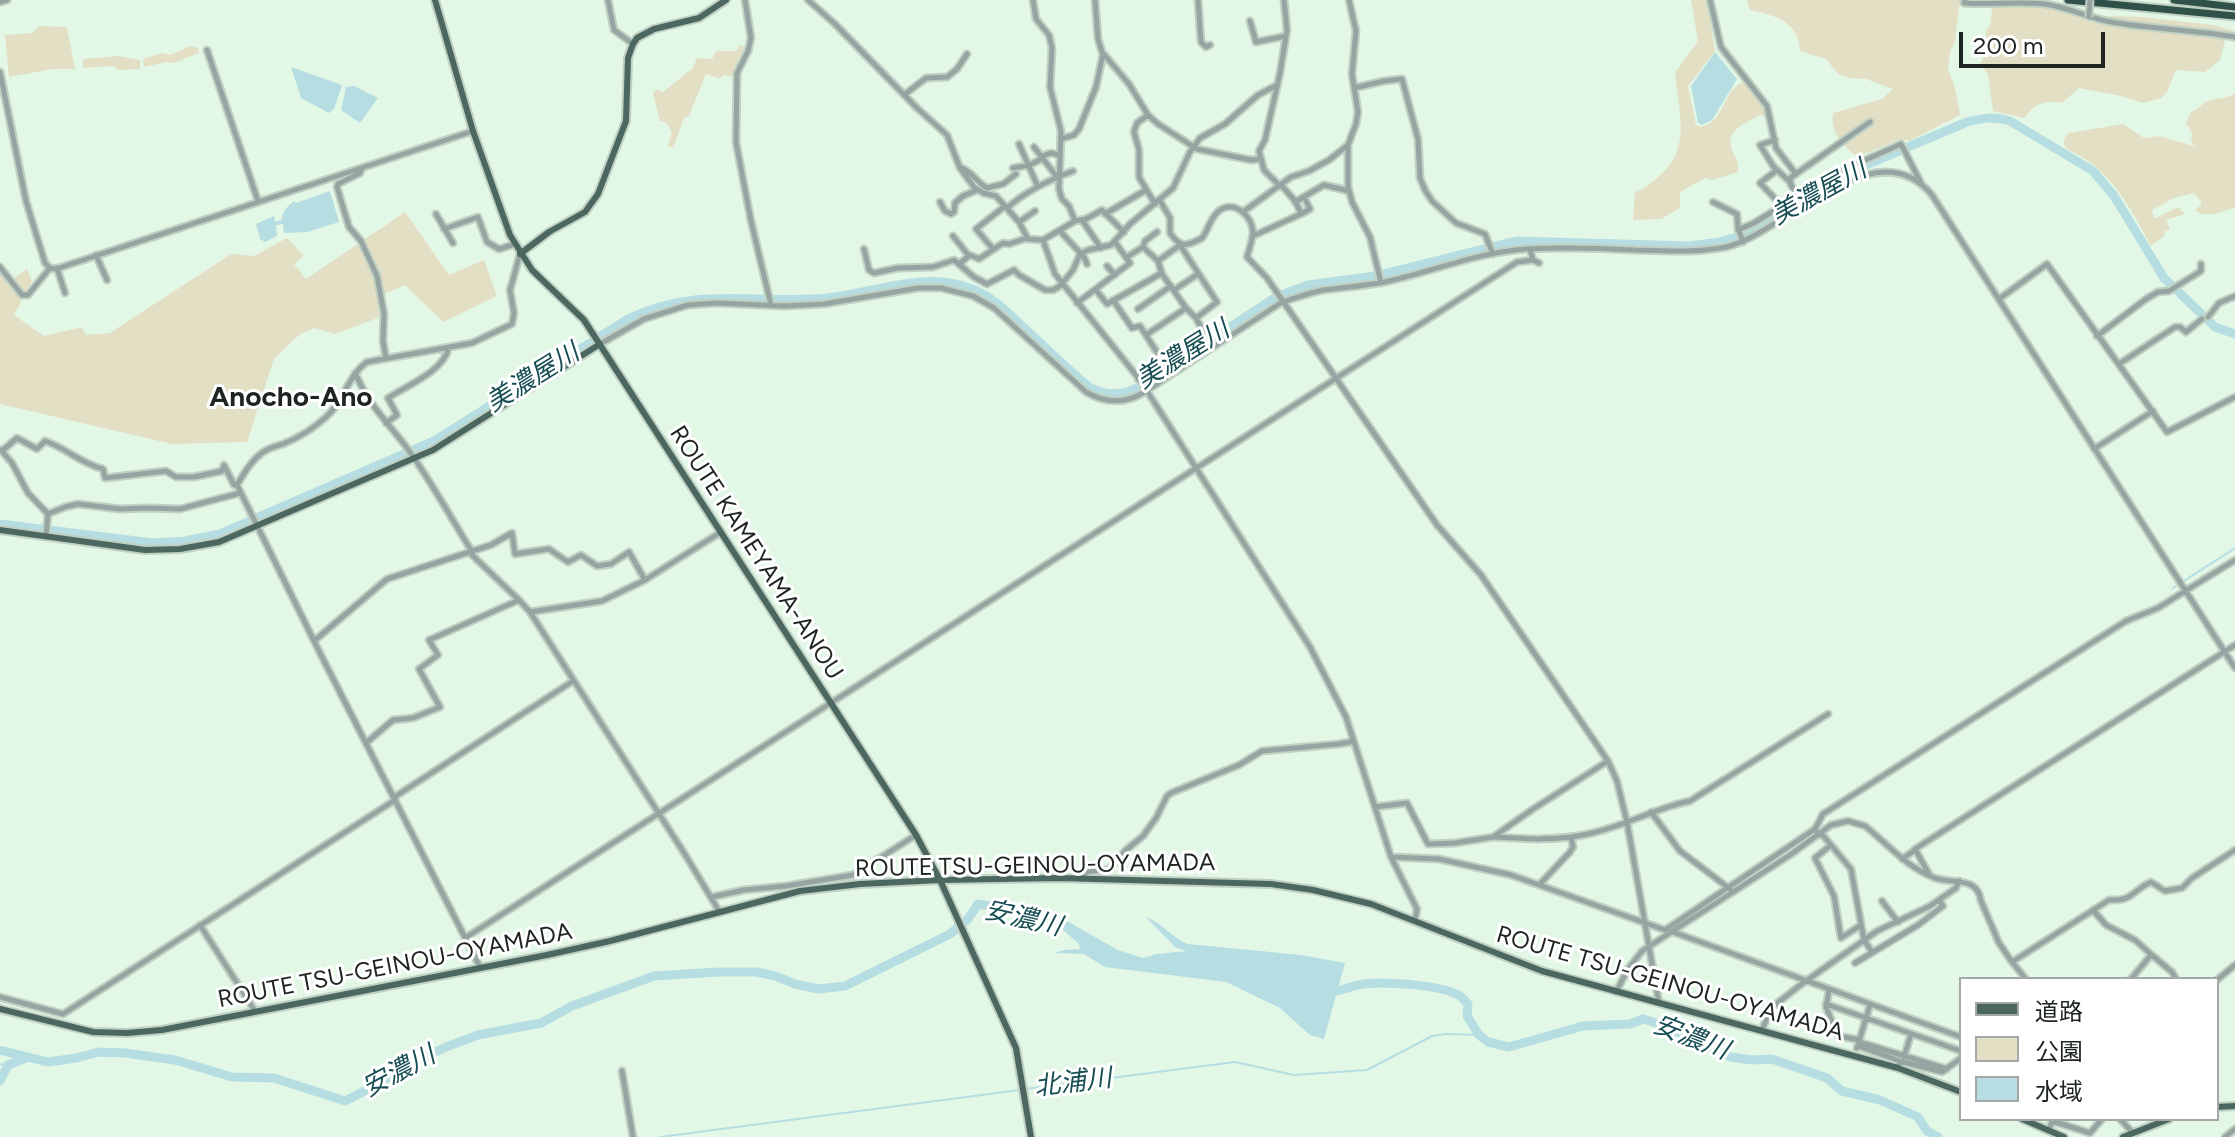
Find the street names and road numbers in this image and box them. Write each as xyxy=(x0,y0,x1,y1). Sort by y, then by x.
street label: ROUTE KAMEYAMA-ANOU xyxy=(663,421,849,685)
street label: ROUTE TSU-GEINOU-OYAMADA xyxy=(855,848,1215,884)
street label: ROUTE TSU-GEINOU-OYAMADA xyxy=(215,917,575,1015)
street label: ROUTE TSU-GEINOU-OYAMADA xyxy=(1493,921,1847,1047)

